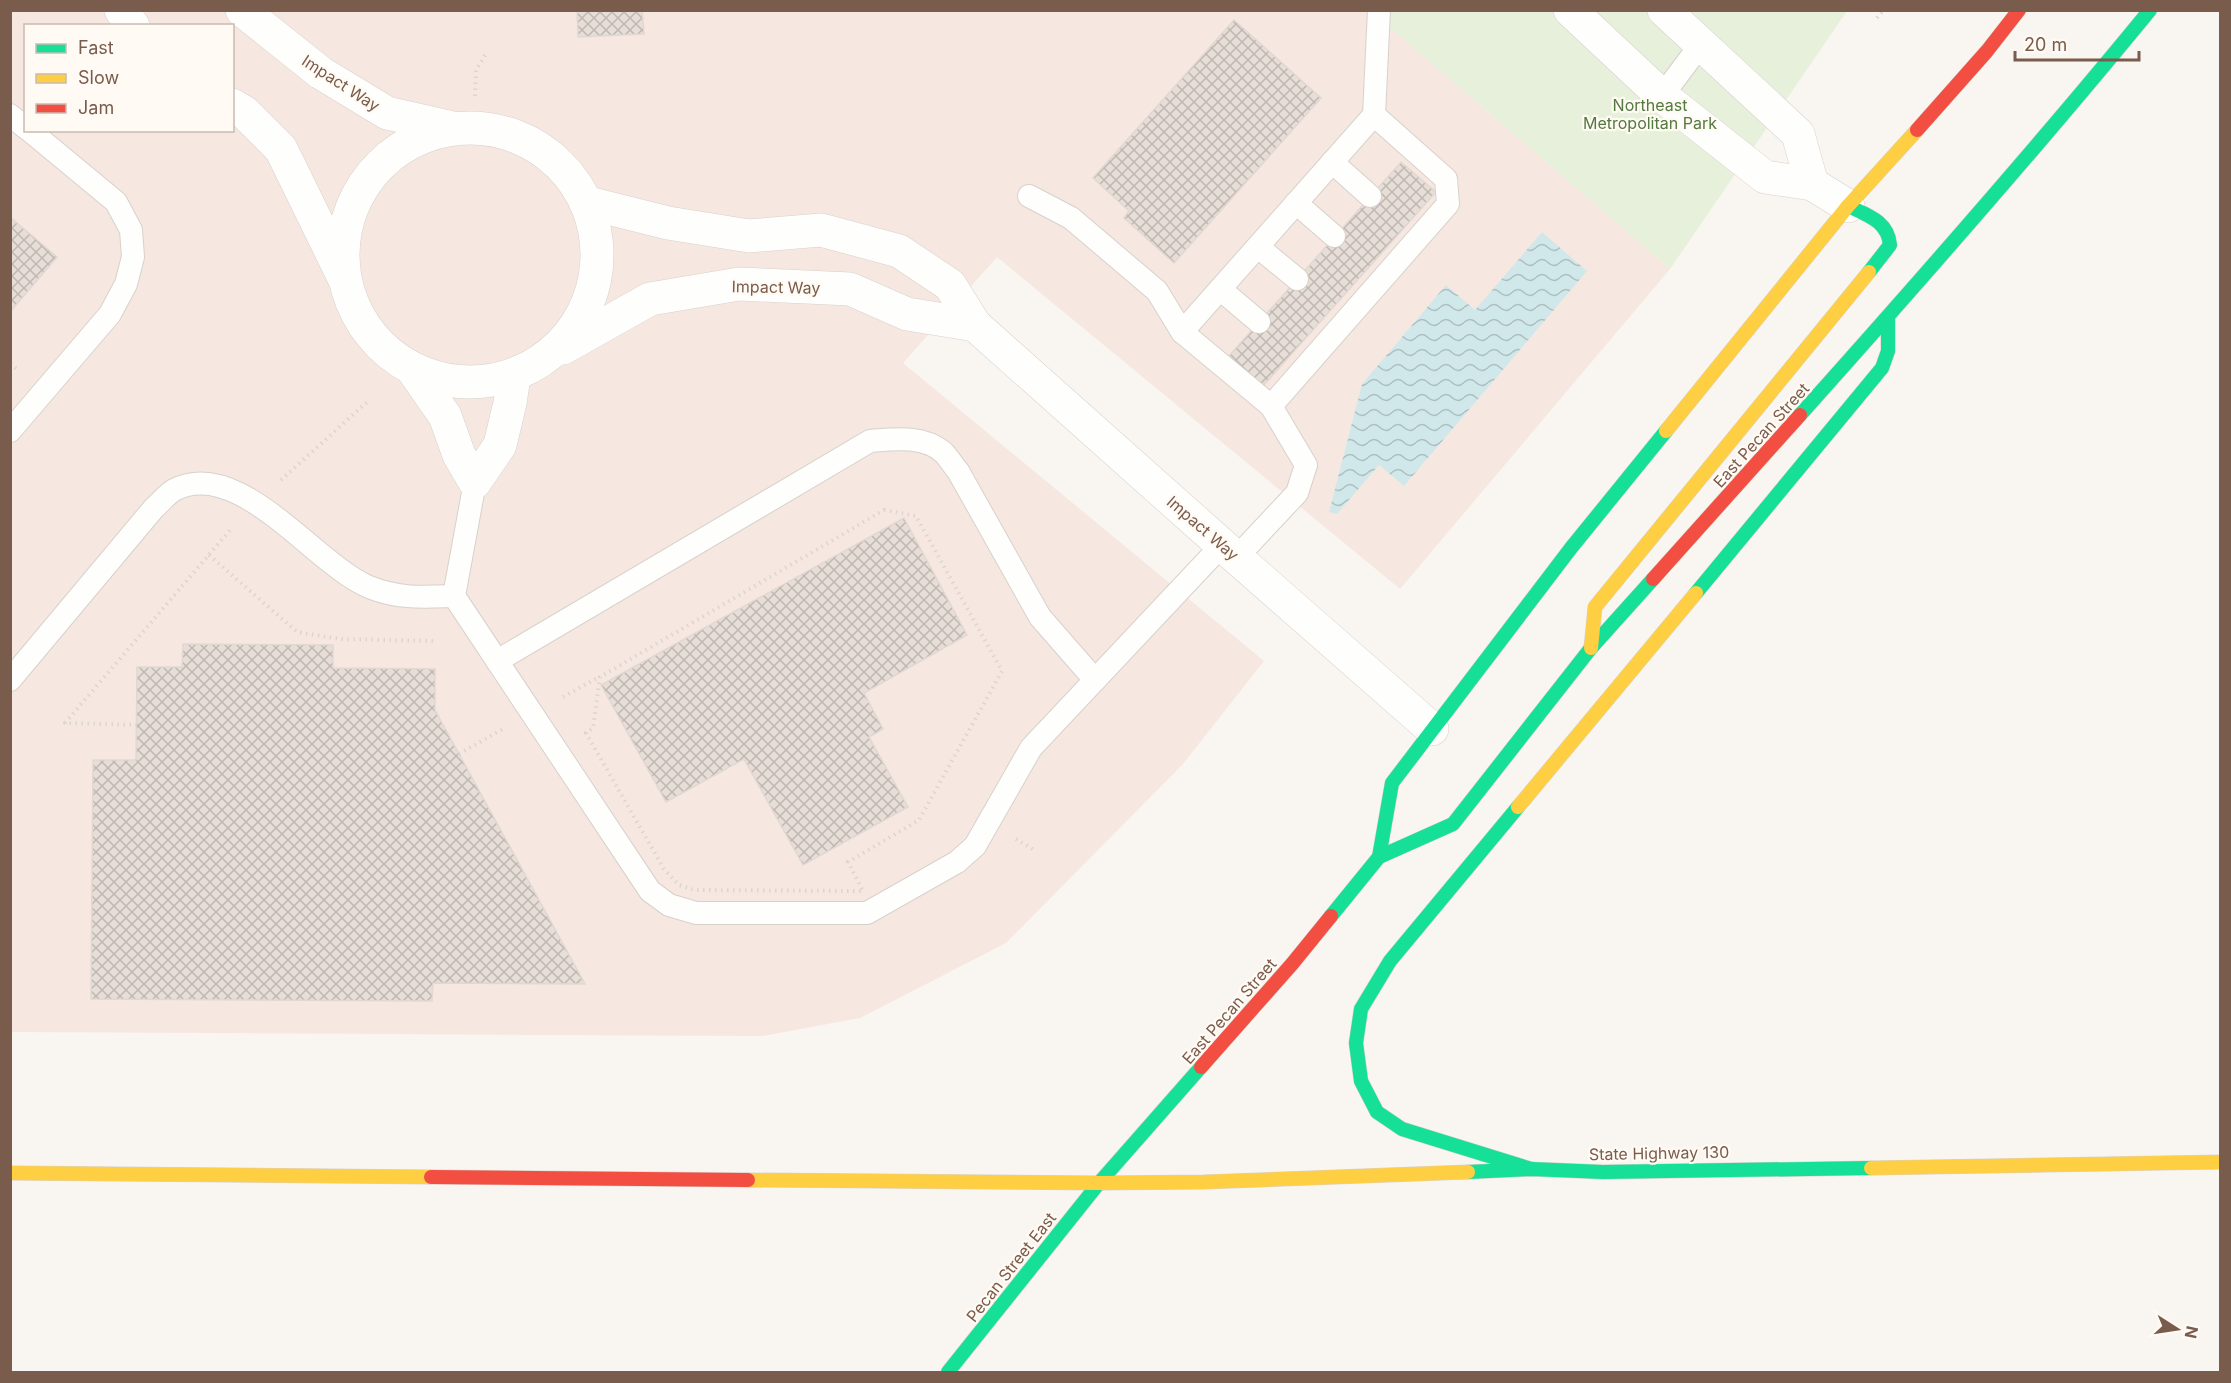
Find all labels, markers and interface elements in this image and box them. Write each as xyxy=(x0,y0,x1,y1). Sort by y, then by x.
legend xyxy=(24,24,234,132)
scale bar xyxy=(2015,24,2140,62)
text: 20 m xyxy=(2024,34,2067,55)
text: Fast xyxy=(78,37,114,58)
street label: Impact Way xyxy=(298,50,384,116)
text: Slow xyxy=(78,67,119,88)
park label: Northeast Metropolitan Park xyxy=(1583,95,1717,133)
text: Jam xyxy=(78,97,114,118)
street label: Impact Way xyxy=(731,276,821,298)
street label: East Pecan Street xyxy=(1709,379,1813,491)
street label: Impact Way xyxy=(1163,491,1243,565)
street label: East Pecan Street xyxy=(1178,954,1280,1068)
street label: State Highway 130 xyxy=(1589,1142,1729,1164)
street label: Pecan Street East xyxy=(962,1208,1060,1326)
north arrow xyxy=(2147,1299,2207,1359)
text: N xyxy=(2181,1324,2203,1340)

